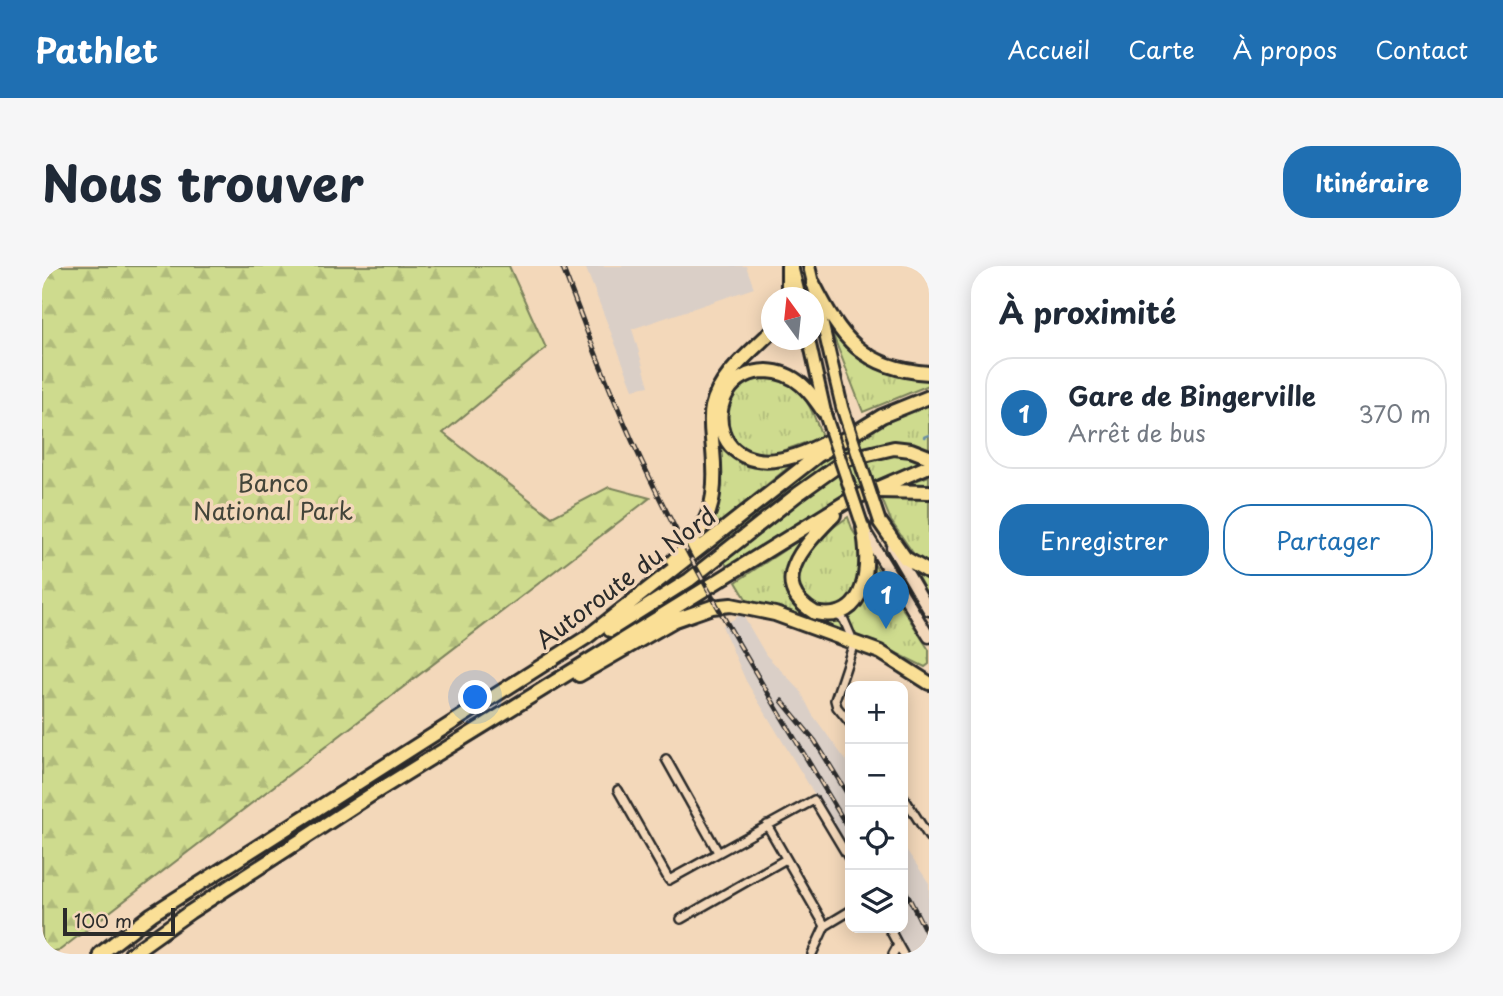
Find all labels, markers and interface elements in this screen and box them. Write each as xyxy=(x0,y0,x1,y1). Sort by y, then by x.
text: Pathlet xyxy=(35,24,158,74)
text: Accueil xyxy=(1007,31,1090,67)
text: Carte xyxy=(1128,31,1195,67)
text: À propos xyxy=(1233,31,1337,67)
text: Contact xyxy=(1375,31,1468,67)
text: Nous trouver xyxy=(42,145,364,219)
button: Itinéraire xyxy=(1283,146,1461,218)
north arrow xyxy=(761,287,824,350)
text: À proximité xyxy=(999,289,1176,334)
text: Gare de Bingerville xyxy=(1068,376,1316,415)
text: 1 xyxy=(1019,396,1030,431)
text: 370 m xyxy=(1358,396,1431,431)
text: Arrêt de bus xyxy=(1068,415,1206,450)
park label: Banco National Park xyxy=(193,464,353,528)
street label: Autoroute du Nord xyxy=(527,497,723,657)
button: Enregistrer xyxy=(999,504,1209,576)
button: Partager xyxy=(1223,504,1433,576)
pin: 1 xyxy=(863,571,909,629)
your location xyxy=(458,680,492,714)
map controls xyxy=(845,681,908,933)
button: + xyxy=(845,681,908,744)
button: − xyxy=(845,744,908,807)
button: locate xyxy=(845,807,908,870)
button: layers xyxy=(845,870,908,933)
scale bar xyxy=(63,905,175,937)
text: 100 m xyxy=(74,906,132,934)

